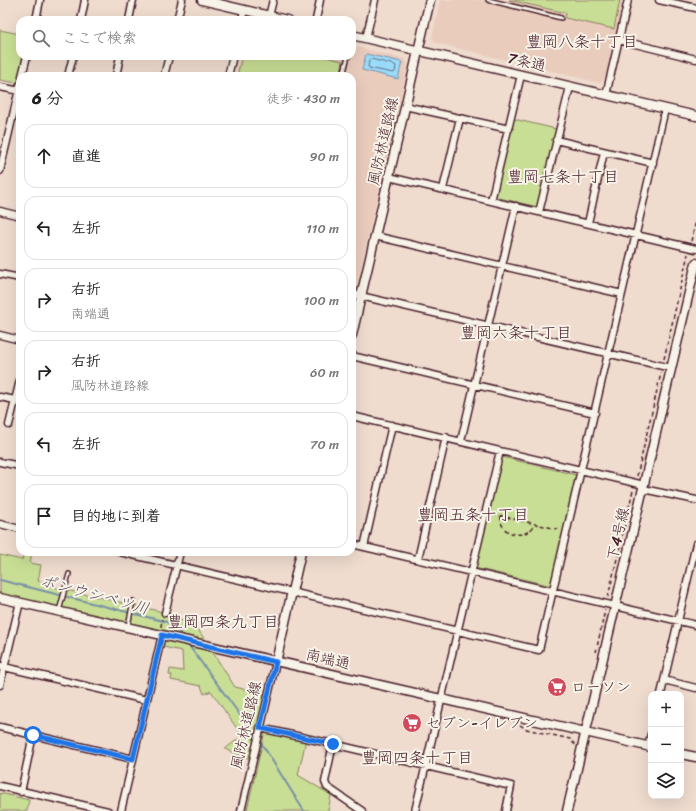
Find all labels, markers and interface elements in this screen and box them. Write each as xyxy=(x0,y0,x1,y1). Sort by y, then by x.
search box xyxy=(16,16,356,60)
text: ここで検索 xyxy=(62,25,137,51)
icon: search xyxy=(30,27,52,49)
district label: 豊岡八条十丁目 xyxy=(526,27,638,56)
street label: 7条通 xyxy=(505,45,549,79)
text: 6 分 xyxy=(32,83,63,113)
text: 徒歩 · 430 m xyxy=(267,87,340,110)
street label: 風防林道路線 xyxy=(360,94,406,188)
text: 直進 xyxy=(71,143,101,169)
icon: ahead xyxy=(33,145,55,167)
text: 90 m xyxy=(309,145,339,168)
district label: 豊岡七条十丁目 xyxy=(507,162,619,191)
text: 左折 xyxy=(71,215,101,241)
icon: left xyxy=(33,217,55,239)
text: 110 m xyxy=(306,217,339,240)
text: 右折 xyxy=(71,276,101,302)
icon: right xyxy=(33,289,55,311)
text: 100 m xyxy=(304,289,339,312)
text: 南端通 xyxy=(71,302,110,325)
district label: 豊岡六条十丁目 xyxy=(460,318,572,347)
text: 右折 xyxy=(71,348,101,374)
icon: right xyxy=(33,361,55,383)
text: 60 m xyxy=(310,361,339,384)
text: 風防林道路線 xyxy=(71,374,149,397)
text: 左折 xyxy=(71,431,101,457)
icon: left xyxy=(33,433,55,455)
text: 70 m xyxy=(310,433,339,456)
district label: 豊岡五条十丁目 xyxy=(417,500,529,529)
text: 目的地に到着 xyxy=(71,503,161,529)
icon: arrive xyxy=(33,505,55,527)
street label: 下4号線 xyxy=(599,505,637,563)
water label: ポンウシベツ川 xyxy=(37,566,153,623)
district label: 豊岡四条九丁目 xyxy=(167,607,279,636)
street label: 南端通 xyxy=(303,641,353,677)
place label: ローソン xyxy=(571,674,631,700)
supermarket icon: ローソン xyxy=(546,676,568,698)
street label: 風防林道路線 xyxy=(223,678,269,772)
map controls xyxy=(648,691,684,799)
button: + xyxy=(648,691,684,727)
place label: セブン-イレブン xyxy=(426,710,538,736)
supermarket icon: セブン-イレブン xyxy=(401,712,423,734)
route start xyxy=(24,726,42,744)
button: − xyxy=(648,727,684,763)
route end xyxy=(324,735,342,753)
district label: 豊岡四条十丁目 xyxy=(361,743,473,772)
button: layers xyxy=(648,763,684,799)

